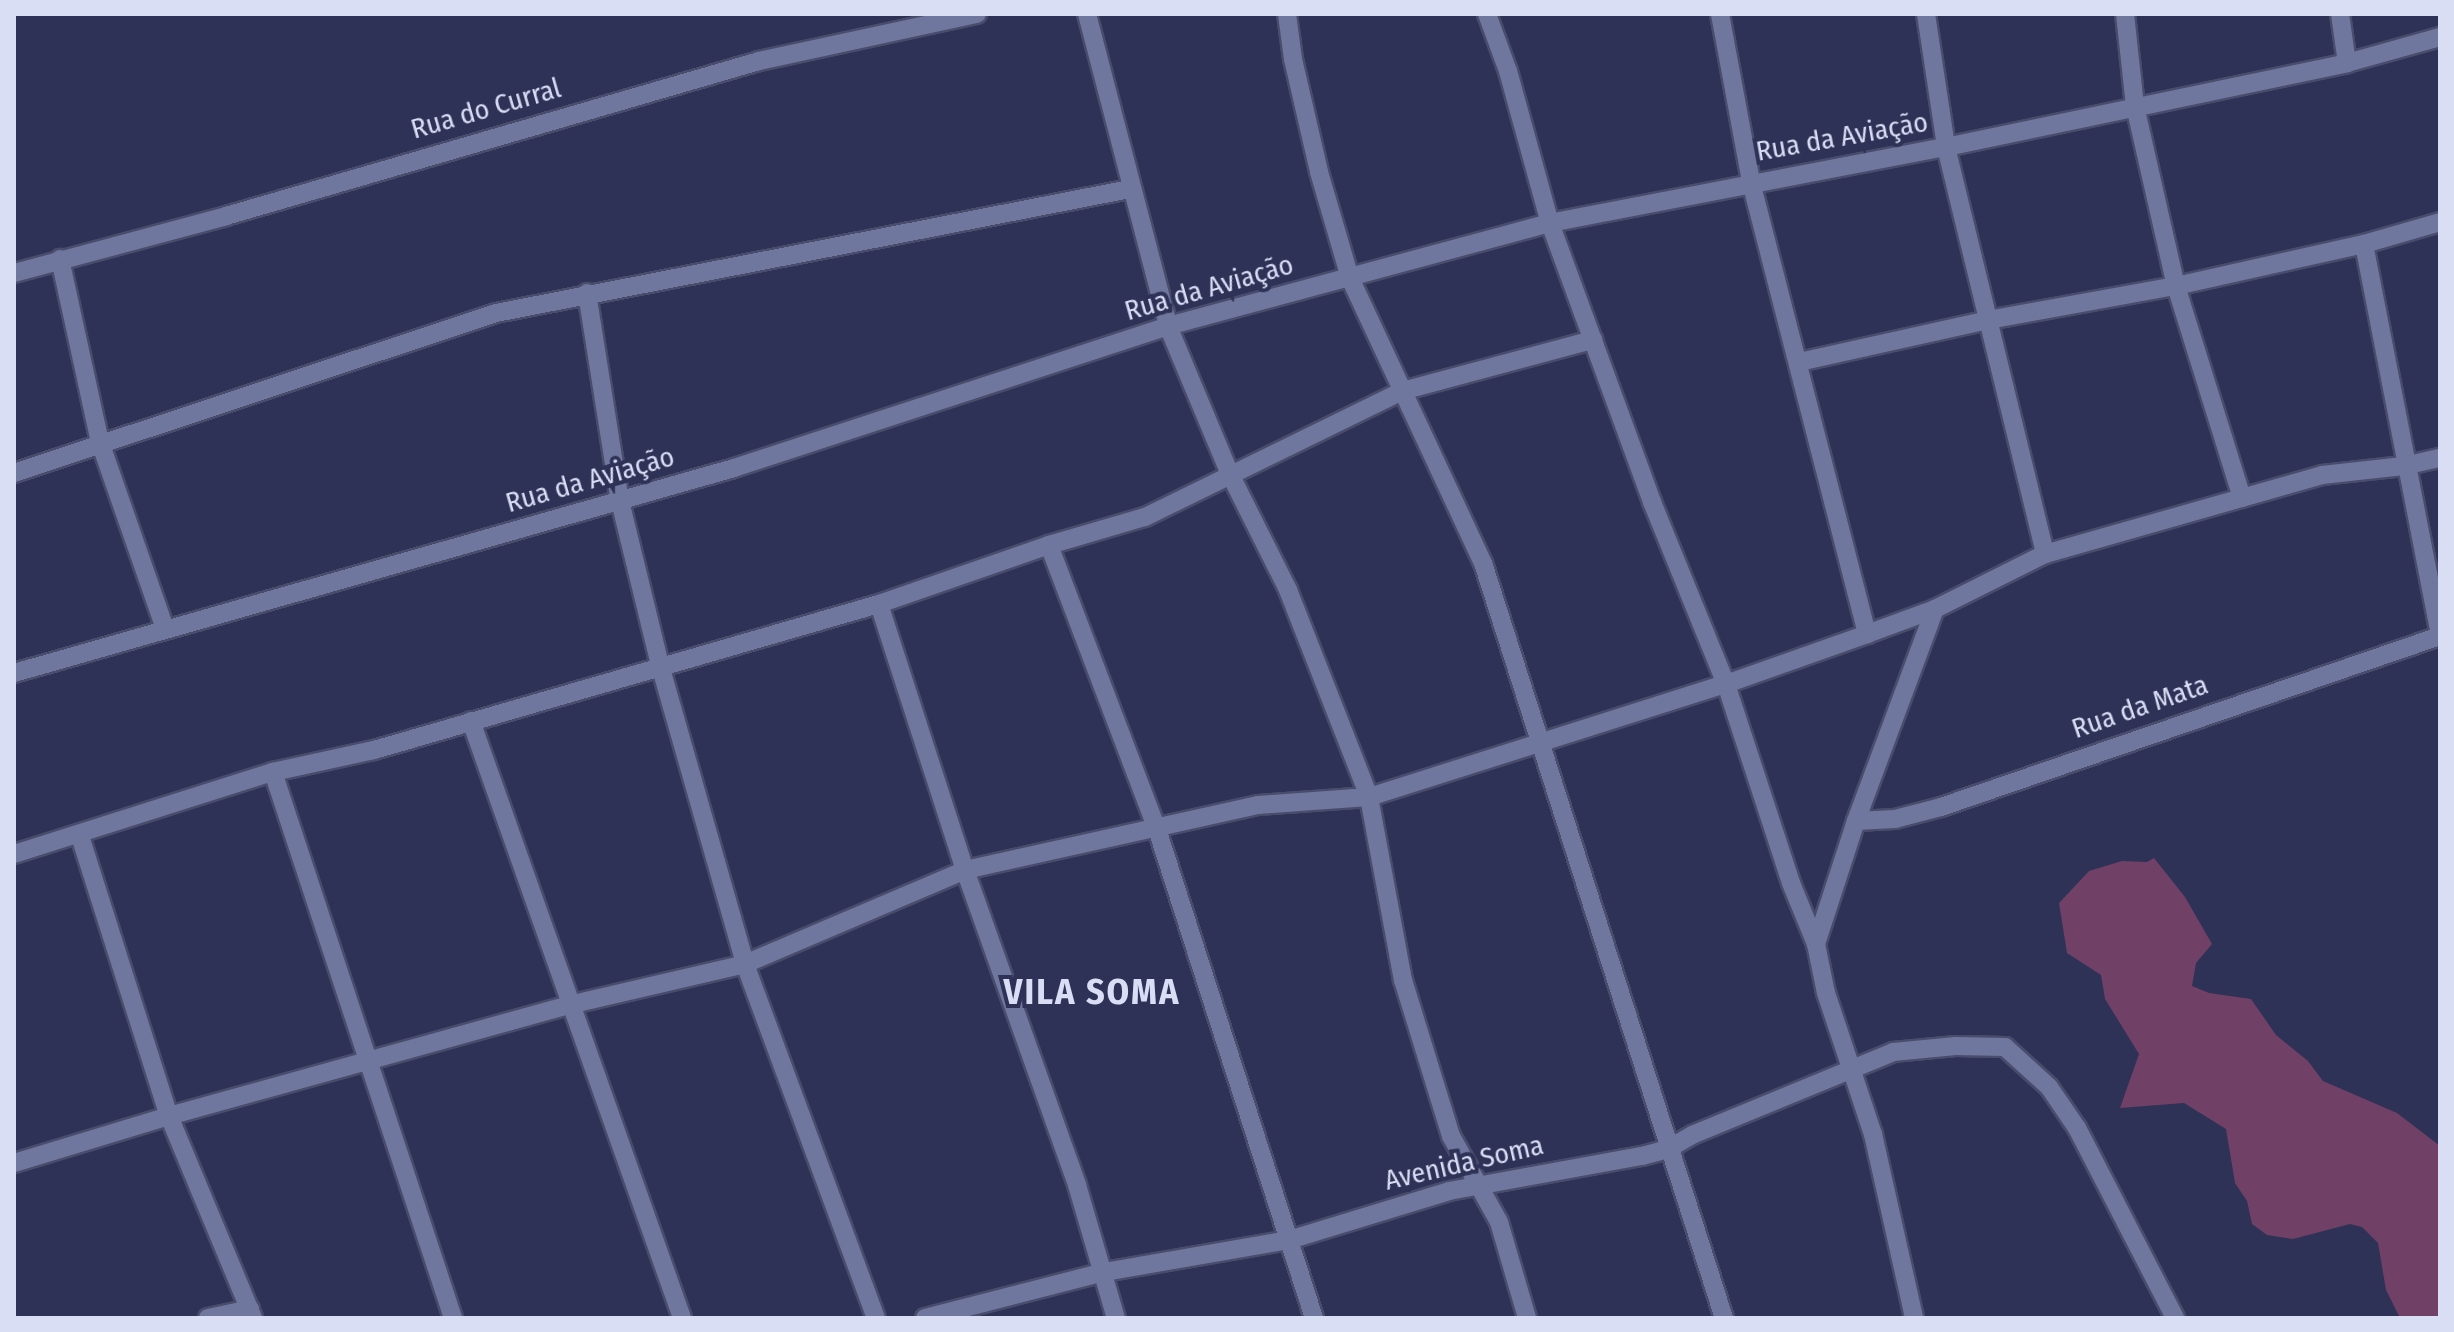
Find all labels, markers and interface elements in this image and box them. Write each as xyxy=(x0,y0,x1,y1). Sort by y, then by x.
street label: Rua do Curral xyxy=(407,72,565,146)
street label: Rua da Aviação xyxy=(1754,105,1930,169)
street label: Rua da Aviação xyxy=(1121,248,1297,328)
street label: Rua da Aviação xyxy=(502,440,678,520)
street label: Rua da Mata xyxy=(2067,668,2213,746)
district label: VILA SOMA xyxy=(1004,971,1180,1015)
street label: Avenida Soma xyxy=(1381,1128,1547,1198)

